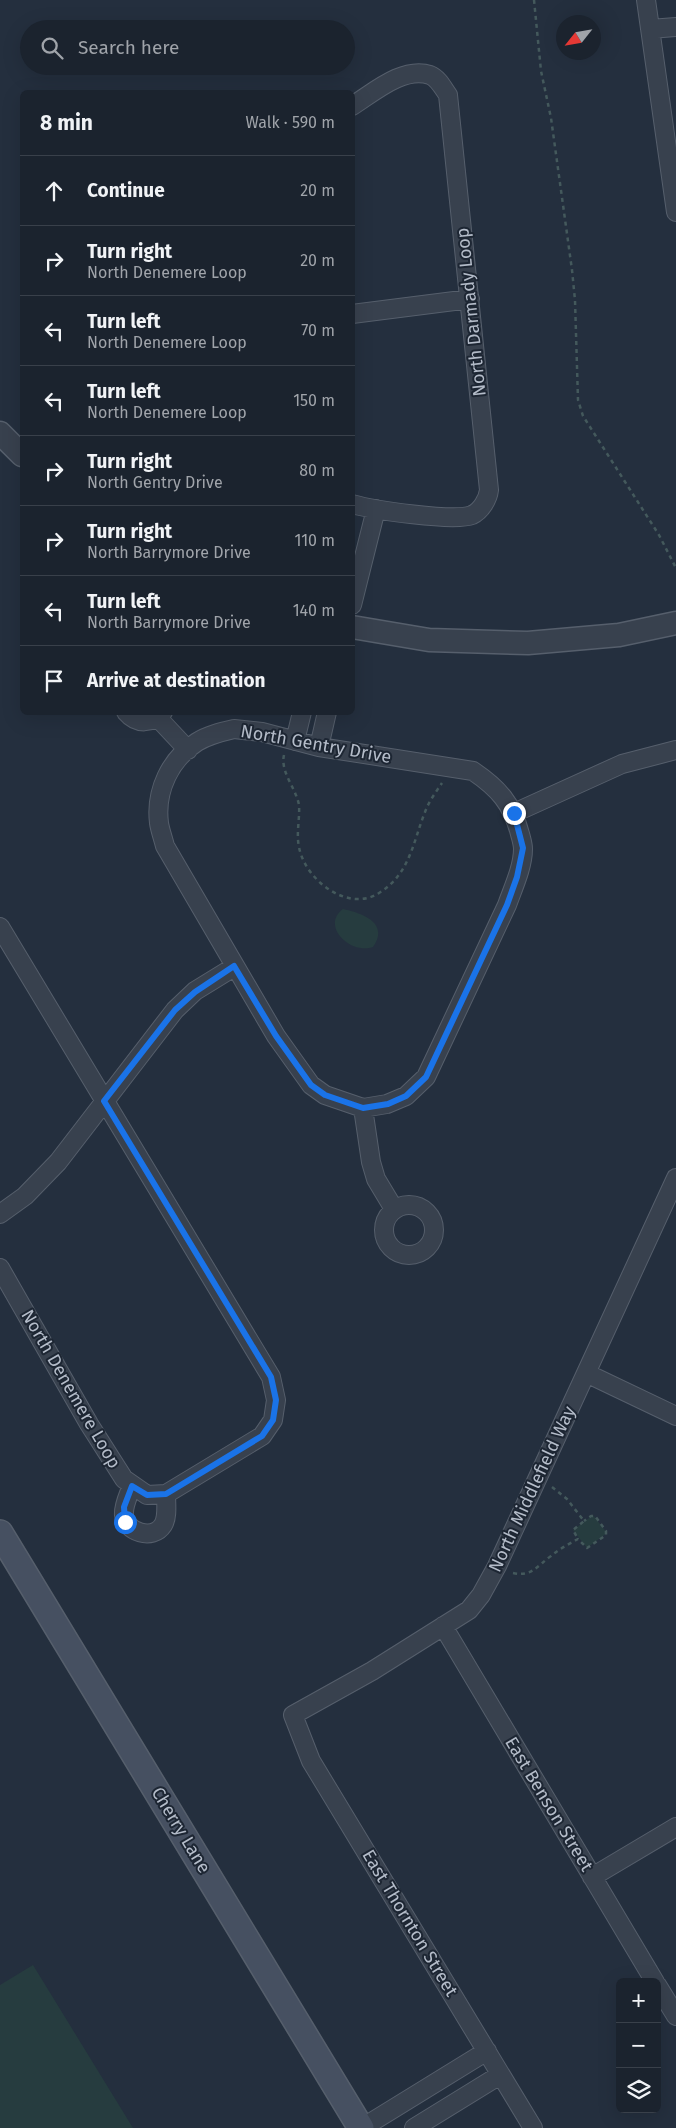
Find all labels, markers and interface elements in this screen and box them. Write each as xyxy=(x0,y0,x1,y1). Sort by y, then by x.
north arrow xyxy=(556,15,601,60)
search box xyxy=(20,20,355,75)
icon: search xyxy=(38,34,66,62)
text: Search here xyxy=(78,36,179,59)
text: 8 min xyxy=(40,110,93,136)
text: Walk · 590 m xyxy=(245,113,335,132)
icon: ahead xyxy=(40,177,68,205)
text: Continue xyxy=(87,179,165,202)
text: 20 m xyxy=(300,181,335,200)
street label: North Darmady Loop xyxy=(451,227,491,397)
text: Turn right xyxy=(87,240,172,263)
icon: right xyxy=(40,247,68,275)
text: 20 m xyxy=(300,251,335,270)
text: North Denemere Loop xyxy=(87,263,247,282)
text: Turn left xyxy=(87,310,161,333)
icon: left xyxy=(40,317,68,345)
text: 70 m xyxy=(301,321,335,340)
text: North Denemere Loop xyxy=(87,333,247,352)
text: Turn left xyxy=(87,380,161,403)
icon: left xyxy=(40,387,68,415)
text: 150 m xyxy=(293,391,335,410)
text: North Denemere Loop xyxy=(87,403,247,422)
text: Turn right xyxy=(87,450,172,473)
icon: right xyxy=(40,457,68,485)
text: 80 m xyxy=(299,461,335,480)
text: North Gentry Drive xyxy=(87,473,223,492)
text: Turn right xyxy=(87,520,172,543)
icon: right xyxy=(40,527,68,555)
text: 110 m xyxy=(294,531,335,550)
text: North Barrymore Drive xyxy=(87,543,251,562)
text: Turn left xyxy=(87,590,161,613)
icon: left xyxy=(40,597,68,625)
text: 140 m xyxy=(293,601,335,620)
text: North Barrymore Drive xyxy=(87,613,251,632)
icon: arrive xyxy=(40,667,68,695)
text: Arrive at destination xyxy=(87,669,266,692)
street label: North Gentry Drive xyxy=(239,720,393,768)
route end xyxy=(503,802,526,825)
street label: North Denemere Loop xyxy=(17,1306,125,1472)
street label: North Middlefield Way xyxy=(484,1402,580,1576)
route start xyxy=(114,1511,137,1534)
street label: East Benson Street xyxy=(500,1733,598,1876)
street label: Cherry Lane xyxy=(147,1783,215,1877)
street label: East Thornton Street xyxy=(357,1846,463,2001)
map controls xyxy=(616,1978,661,2113)
button: + xyxy=(616,1978,661,2023)
button: − xyxy=(616,2023,661,2068)
button: layers xyxy=(616,2068,661,2113)

